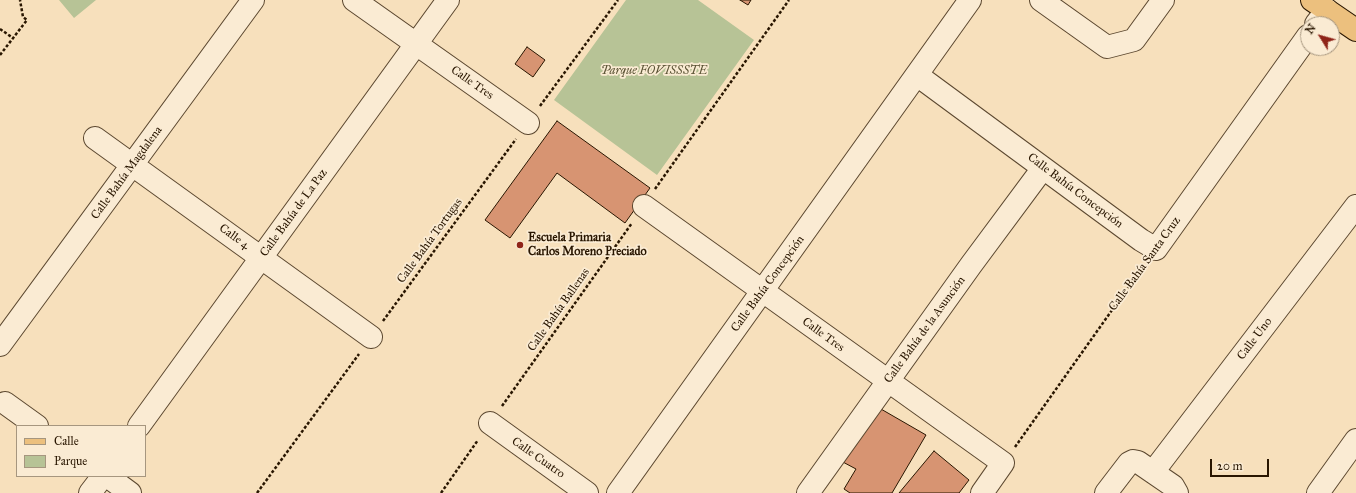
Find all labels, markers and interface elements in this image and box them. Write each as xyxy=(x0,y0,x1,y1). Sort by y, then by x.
north arrow xyxy=(1300,16,1340,56)
text: N xyxy=(1303,21,1319,37)
street label: Calle Tres xyxy=(448,63,496,103)
park label: Parque FOVISSSTE xyxy=(601,64,707,78)
street label: Calle Bahía Magdalena xyxy=(88,124,166,222)
street label: Calle Bahía Concepción xyxy=(1024,150,1126,232)
street label: Calle Bahía de La Paz xyxy=(257,166,331,260)
street label: Calle Bahía Tortugas xyxy=(394,196,466,286)
street label: Calle Bahía Santa Cruz xyxy=(1106,214,1184,314)
street label: Calle 4 xyxy=(216,221,252,253)
place label: Escuela Primaria Carlos Moreno Preciado xyxy=(528,231,647,259)
street label: Calle Bahía Concepción xyxy=(728,233,808,335)
marker: Escuela Primaria Carlos Moreno Preciado xyxy=(515,240,525,250)
street label: Calle Bahía Ballenas xyxy=(525,266,593,354)
street label: Calle Bahía de la Asunción xyxy=(881,274,969,386)
street label: Calle Tres xyxy=(799,315,847,355)
street label: Calle Uno xyxy=(1234,315,1276,363)
legend xyxy=(16,425,146,477)
text: Calle xyxy=(54,434,79,448)
street label: Calle Cuatro xyxy=(509,434,567,482)
scale bar xyxy=(1212,451,1271,477)
text: Parque xyxy=(54,454,87,468)
text: 20 m xyxy=(1217,459,1243,473)

